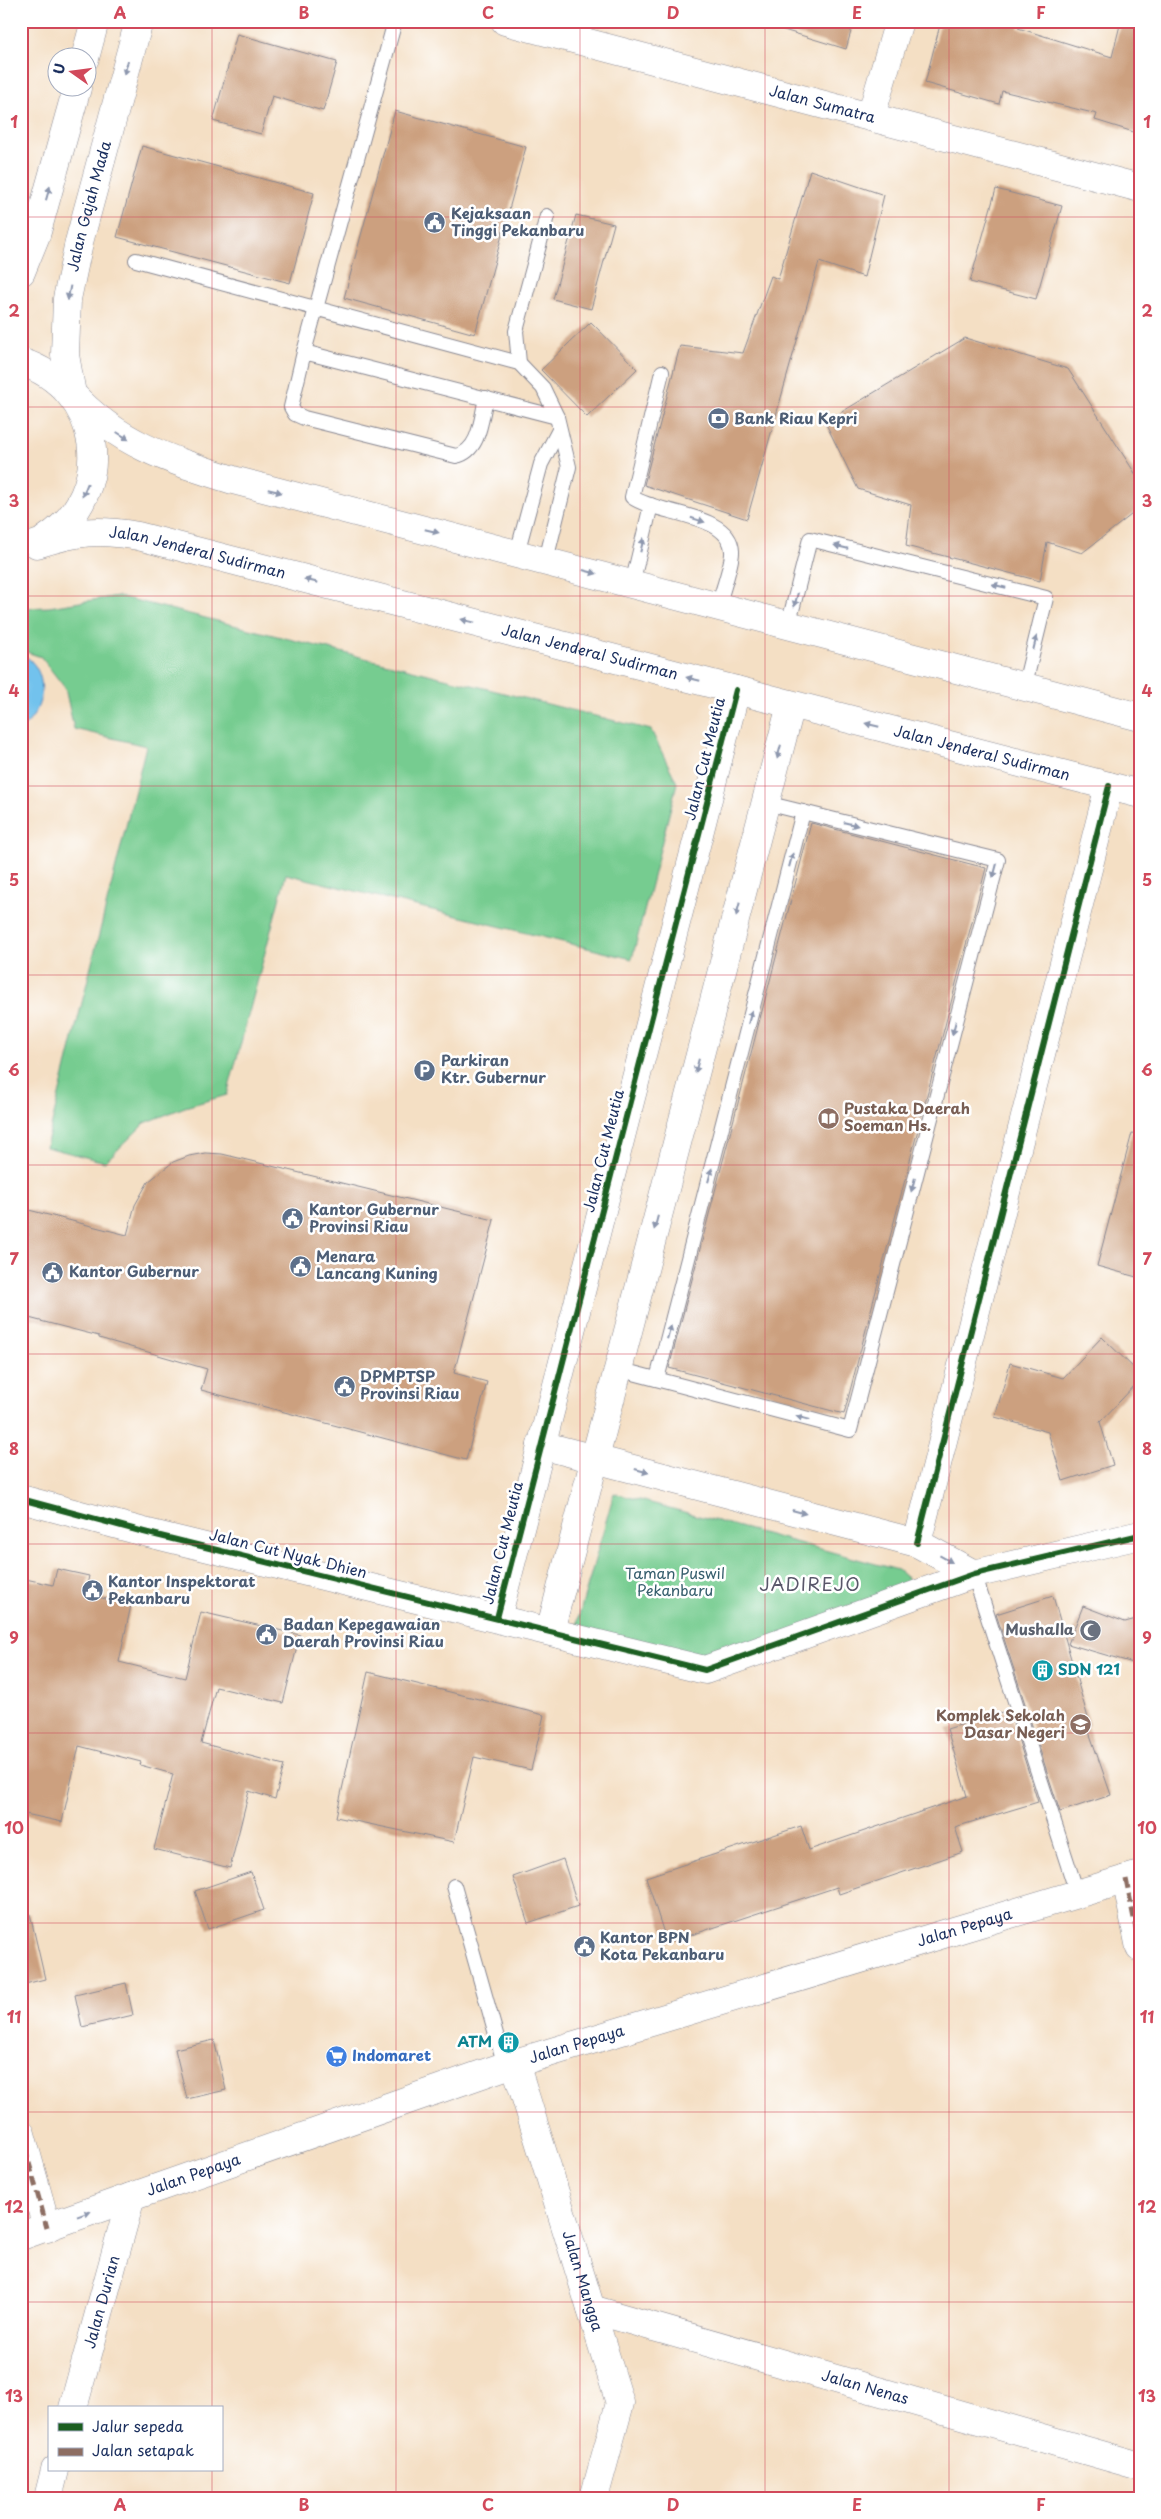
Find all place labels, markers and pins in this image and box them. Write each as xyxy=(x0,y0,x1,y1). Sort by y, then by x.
place label: Kejaksaan Tinggi Pekanbaru xyxy=(451,201,584,241)
public building icon: Kejaksaan Tinggi Pekanbaru xyxy=(423,211,447,235)
place label: Bank Riau Kepri xyxy=(734,406,857,429)
bank icon: Bank Riau Kepri xyxy=(706,407,730,431)
place label: Parkiran Ktr. Gubernur xyxy=(441,1048,546,1088)
parking icon: Parkiran Ktr. Gubernur xyxy=(413,1058,437,1082)
place label: Pustaka Daerah Soeman Hs. xyxy=(844,1096,970,1136)
library icon: Pustaka Daerah Soeman Hs. xyxy=(816,1106,840,1130)
place label: Kantor Gubernur Provinsi Riau xyxy=(309,1197,439,1237)
public building icon: Kantor Gubernur Provinsi Riau xyxy=(281,1207,305,1231)
place label: Menara Lancang Kuning xyxy=(316,1244,438,1284)
public building icon: Menara Lancang Kuning xyxy=(288,1254,312,1278)
place label: Kantor Gubernur xyxy=(69,1259,199,1282)
public building icon: Kantor Gubernur xyxy=(41,1260,65,1284)
place label: DPMPTSP Provinsi Riau xyxy=(360,1364,460,1404)
public building icon: DPMPTSP Provinsi Riau xyxy=(332,1374,356,1398)
place label: Kantor Inspektorat Pekanbaru xyxy=(108,1569,256,1609)
public building icon: Kantor Inspektorat Pekanbaru xyxy=(80,1579,104,1603)
place label: Badan Kepegawaian Daerah Provinsi Riau xyxy=(283,1612,444,1652)
place label: Mushalla xyxy=(1005,1617,1074,1640)
mosque icon: Mushalla xyxy=(1078,1618,1102,1642)
public building icon: Badan Kepegawaian Daerah Provinsi Riau xyxy=(255,1622,279,1646)
place label: SDN 121 xyxy=(1058,1657,1120,1680)
building icon: SDN 121 xyxy=(1030,1658,1054,1682)
place label: Komplek Sekolah Dasar Negeri xyxy=(936,1703,1065,1743)
school or university icon: Komplek Sekolah Dasar Negeri xyxy=(1069,1713,1093,1737)
place label: Kantor BPN Kota Pekanbaru xyxy=(600,1925,725,1965)
public building icon: Kantor BPN Kota Pekanbaru xyxy=(572,1935,596,1959)
place label: ATM xyxy=(457,2029,492,2052)
building icon: ATM xyxy=(496,2030,520,2054)
place label: Indomaret xyxy=(352,2043,431,2066)
supermarket icon: Indomaret xyxy=(324,2044,348,2068)

